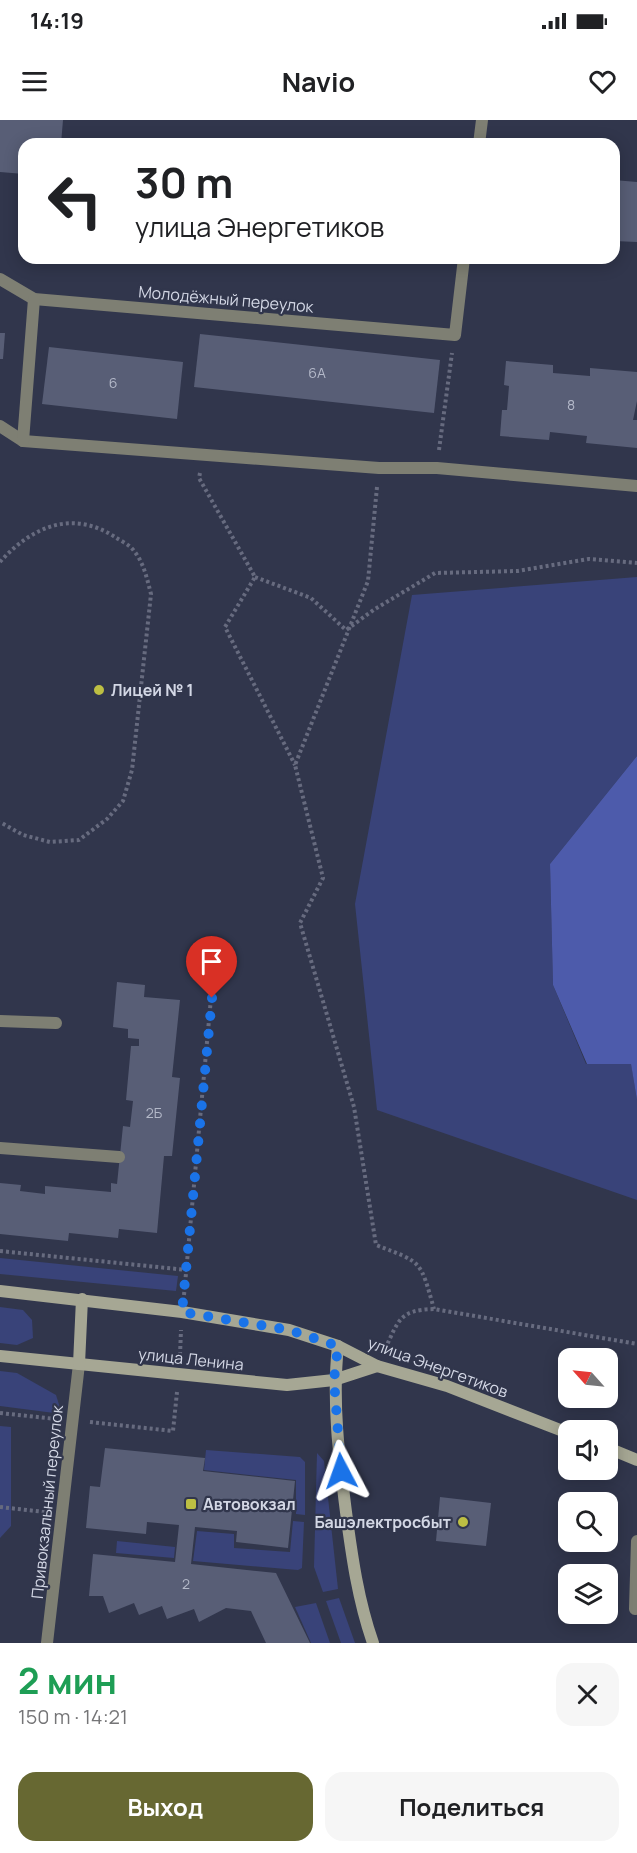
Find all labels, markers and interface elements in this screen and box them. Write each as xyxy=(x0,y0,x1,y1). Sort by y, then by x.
text: 14:19 xyxy=(30,6,84,36)
text: Navio xyxy=(282,63,355,100)
icon: menu xyxy=(18,65,51,98)
icon: heart xyxy=(586,65,619,98)
text: 30 m xyxy=(135,153,233,211)
icon: left xyxy=(36,162,114,240)
text: улица Энергетиков xyxy=(135,208,384,245)
street label: Молодёжный переулок xyxy=(138,280,316,318)
house number: 6А xyxy=(308,363,326,382)
house number: 6 xyxy=(109,373,117,392)
house number: 8 xyxy=(567,395,575,414)
place label: Лицей № 1 xyxy=(111,679,194,701)
marker: Лицей № 1 xyxy=(92,683,106,697)
pin xyxy=(186,936,237,998)
icon: arrive xyxy=(195,945,228,978)
house number: 2Б xyxy=(146,1103,163,1122)
street label: улица Энергетиков xyxy=(365,1331,512,1403)
street label: улица Ленина xyxy=(137,1343,245,1375)
north arrow xyxy=(558,1348,618,1408)
map controls xyxy=(558,1348,618,1624)
street label: Привокзальный переулок xyxy=(26,1403,68,1600)
button: sound xyxy=(558,1420,618,1480)
position arrow xyxy=(309,1439,373,1503)
button: search xyxy=(558,1492,618,1552)
place label: Автовокзал xyxy=(203,1493,296,1515)
marker: Автовокзал xyxy=(184,1497,198,1511)
place label: Башэлектросбыт xyxy=(314,1511,451,1533)
marker: Башэлектросбыт xyxy=(456,1515,470,1529)
button: layers xyxy=(558,1564,618,1624)
house number: 2 xyxy=(182,1574,190,1593)
text: 2 мин xyxy=(18,1656,117,1705)
button: close xyxy=(556,1663,619,1726)
text: 150 m · 14:21 xyxy=(18,1703,128,1730)
button: Выход xyxy=(18,1772,313,1841)
button: Поделиться xyxy=(325,1772,619,1841)

